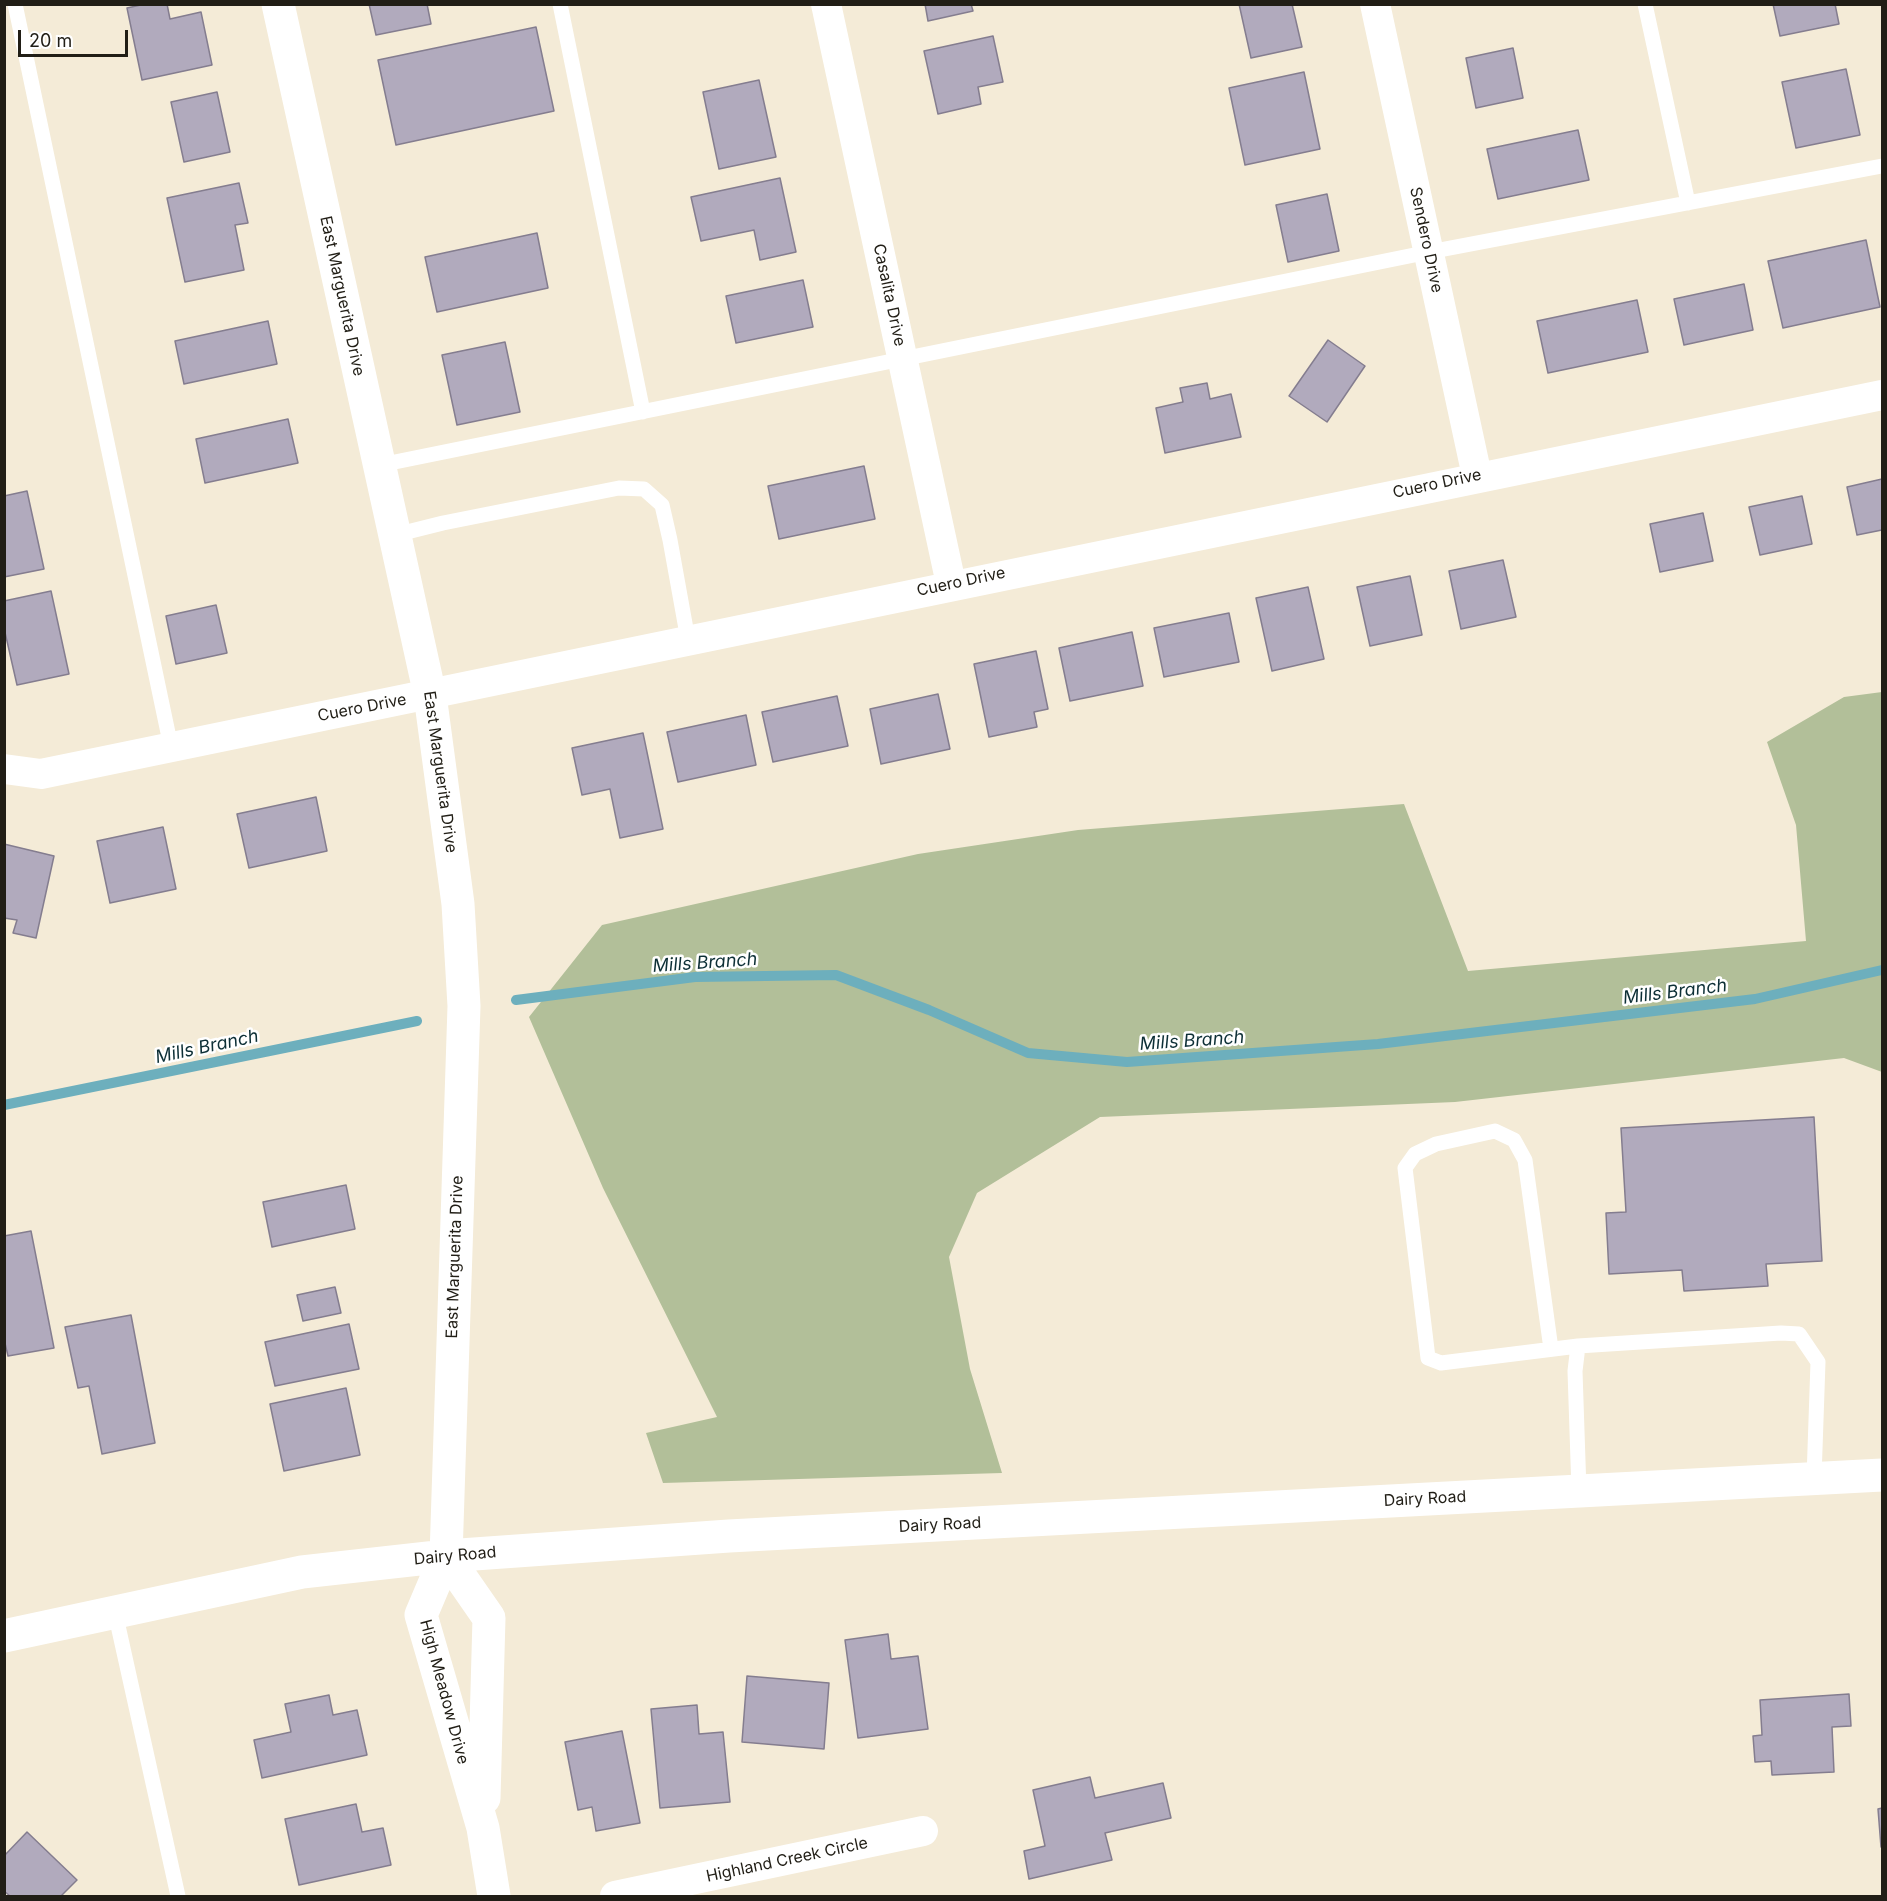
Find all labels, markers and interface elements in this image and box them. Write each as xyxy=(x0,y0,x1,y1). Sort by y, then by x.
scale bar xyxy=(21,18,130,56)
text: 20 m xyxy=(29,30,72,51)
street label: Sendero Drive xyxy=(1405,185,1447,295)
street label: East Marguerita Drive xyxy=(316,214,368,378)
street label: Casalita Drive xyxy=(869,242,909,348)
street label: Cuero Drive xyxy=(1391,465,1483,503)
street label: Cuero Drive xyxy=(915,563,1007,601)
street label: Cuero Drive xyxy=(316,690,408,726)
street label: East Marguerita Drive xyxy=(419,690,461,854)
water label: Mills Branch xyxy=(652,949,758,977)
water label: Mills Branch xyxy=(1622,975,1728,1009)
water label: Mills Branch xyxy=(154,1026,260,1068)
water label: Mills Branch xyxy=(1139,1027,1245,1055)
street label: East Marguerita Drive xyxy=(443,1175,467,1339)
street label: Dairy Road xyxy=(1383,1487,1467,1511)
street label: Dairy Road xyxy=(898,1513,982,1537)
street label: Dairy Road xyxy=(413,1543,497,1569)
street label: High Meadow Drive xyxy=(415,1618,473,1766)
street label: Highland Creek Circle xyxy=(704,1833,870,1887)

